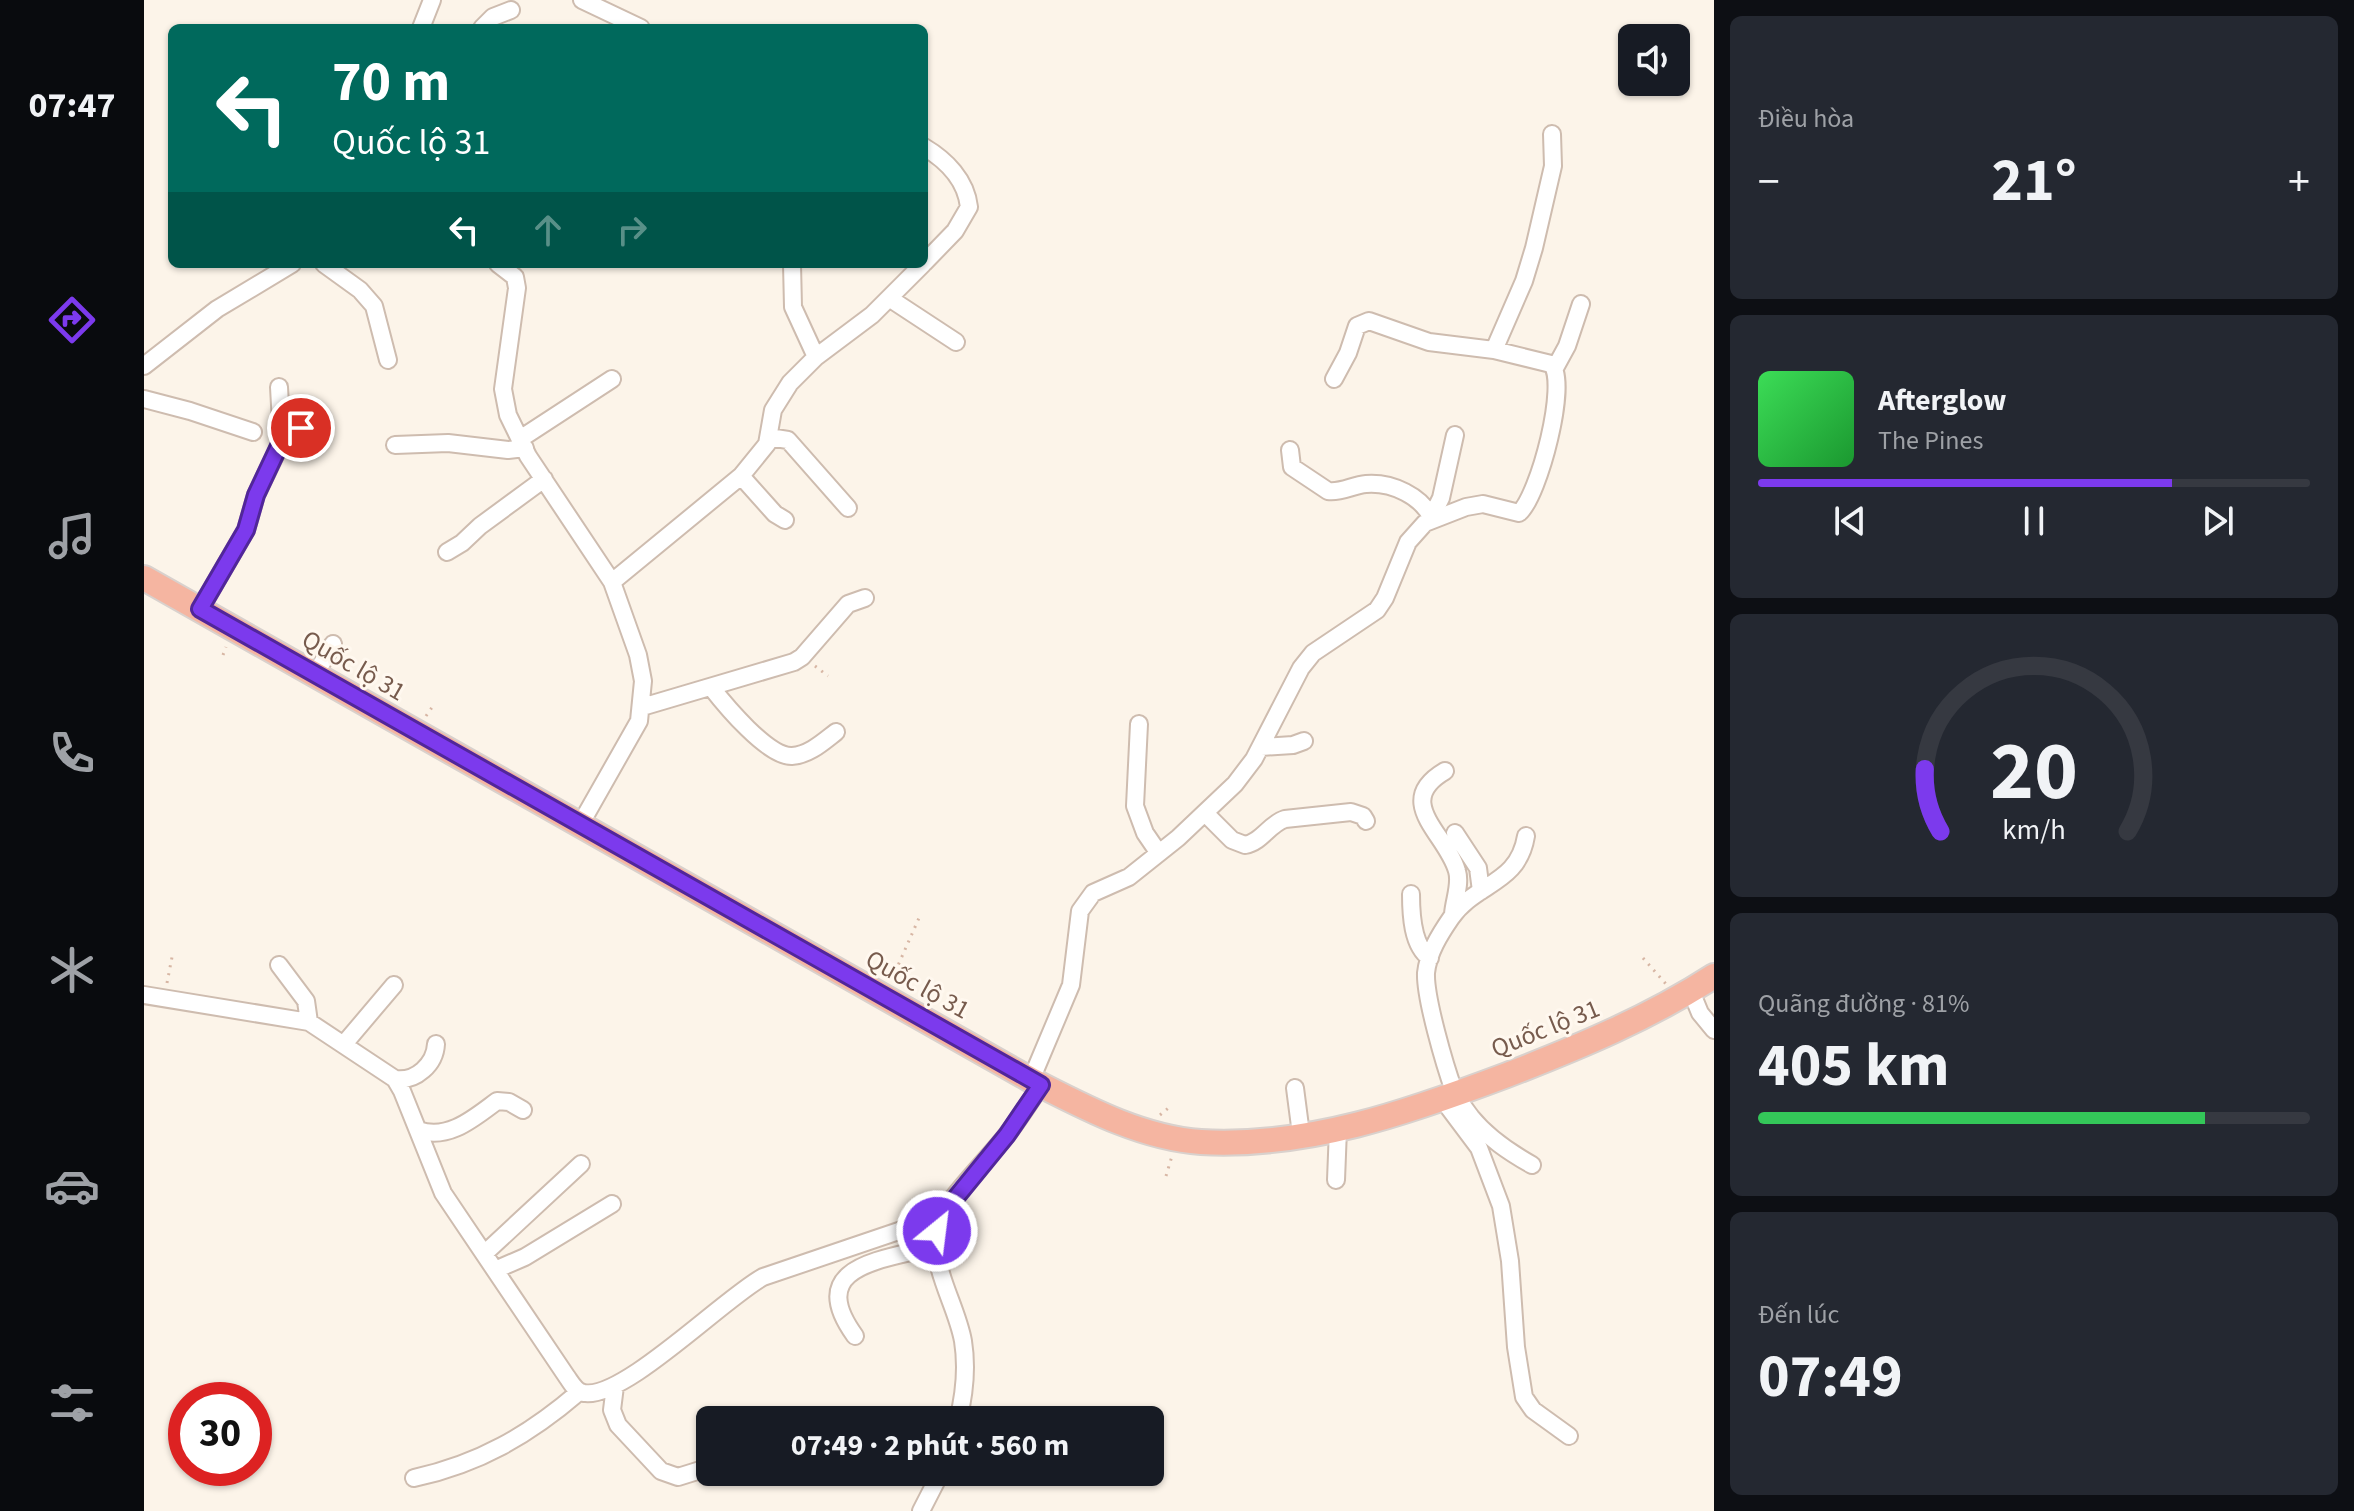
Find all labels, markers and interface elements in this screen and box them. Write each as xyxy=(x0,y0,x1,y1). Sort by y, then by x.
map controls xyxy=(1618,24,1690,96)
button: sound xyxy=(1618,24,1690,96)
text: 70 m xyxy=(332,43,450,122)
icon: left xyxy=(200,56,304,160)
text: 07:47 xyxy=(29,80,115,131)
text: Điều hòa xyxy=(1758,100,1854,137)
text: Quốc lộ 31 xyxy=(332,117,490,168)
text: 21° xyxy=(1991,139,2077,224)
text: − xyxy=(1758,151,1780,214)
text: + xyxy=(2288,151,2310,214)
icon: left xyxy=(442,208,486,252)
icon: ahead xyxy=(526,208,570,252)
icon: right xyxy=(610,208,654,252)
icon: directions xyxy=(44,292,100,348)
text: Afterglow xyxy=(1878,379,2006,422)
pin xyxy=(267,394,335,462)
icon: arrive xyxy=(279,406,323,450)
text: The Pines xyxy=(1878,422,1983,459)
icon: previous xyxy=(1828,499,1872,543)
icon: pause xyxy=(2012,499,2056,543)
icon: next xyxy=(2196,499,2240,543)
icon: music xyxy=(44,508,100,564)
street label: Quốc lộ 31 xyxy=(295,621,413,710)
text: 20 xyxy=(1990,712,2078,830)
icon: phone xyxy=(44,725,100,781)
text: km/h xyxy=(2002,810,2066,850)
street label: Quốc lộ 31 xyxy=(859,941,977,1028)
icon: climate xyxy=(44,942,100,998)
text: Quãng đường · 81% xyxy=(1758,985,1969,1022)
street label: Quốc lộ 31 xyxy=(1485,990,1605,1067)
text: 405 km xyxy=(1758,1024,1949,1109)
icon: car xyxy=(44,1158,100,1214)
position arrow xyxy=(895,1189,979,1273)
text: Đến lúc xyxy=(1758,1296,1839,1333)
text: 07:49 xyxy=(1758,1335,1903,1420)
icon: filters xyxy=(44,1375,100,1431)
speed limit sign: 30 xyxy=(168,1382,272,1486)
text: 07:49 · 2 phút · 560 m xyxy=(791,1424,1069,1467)

